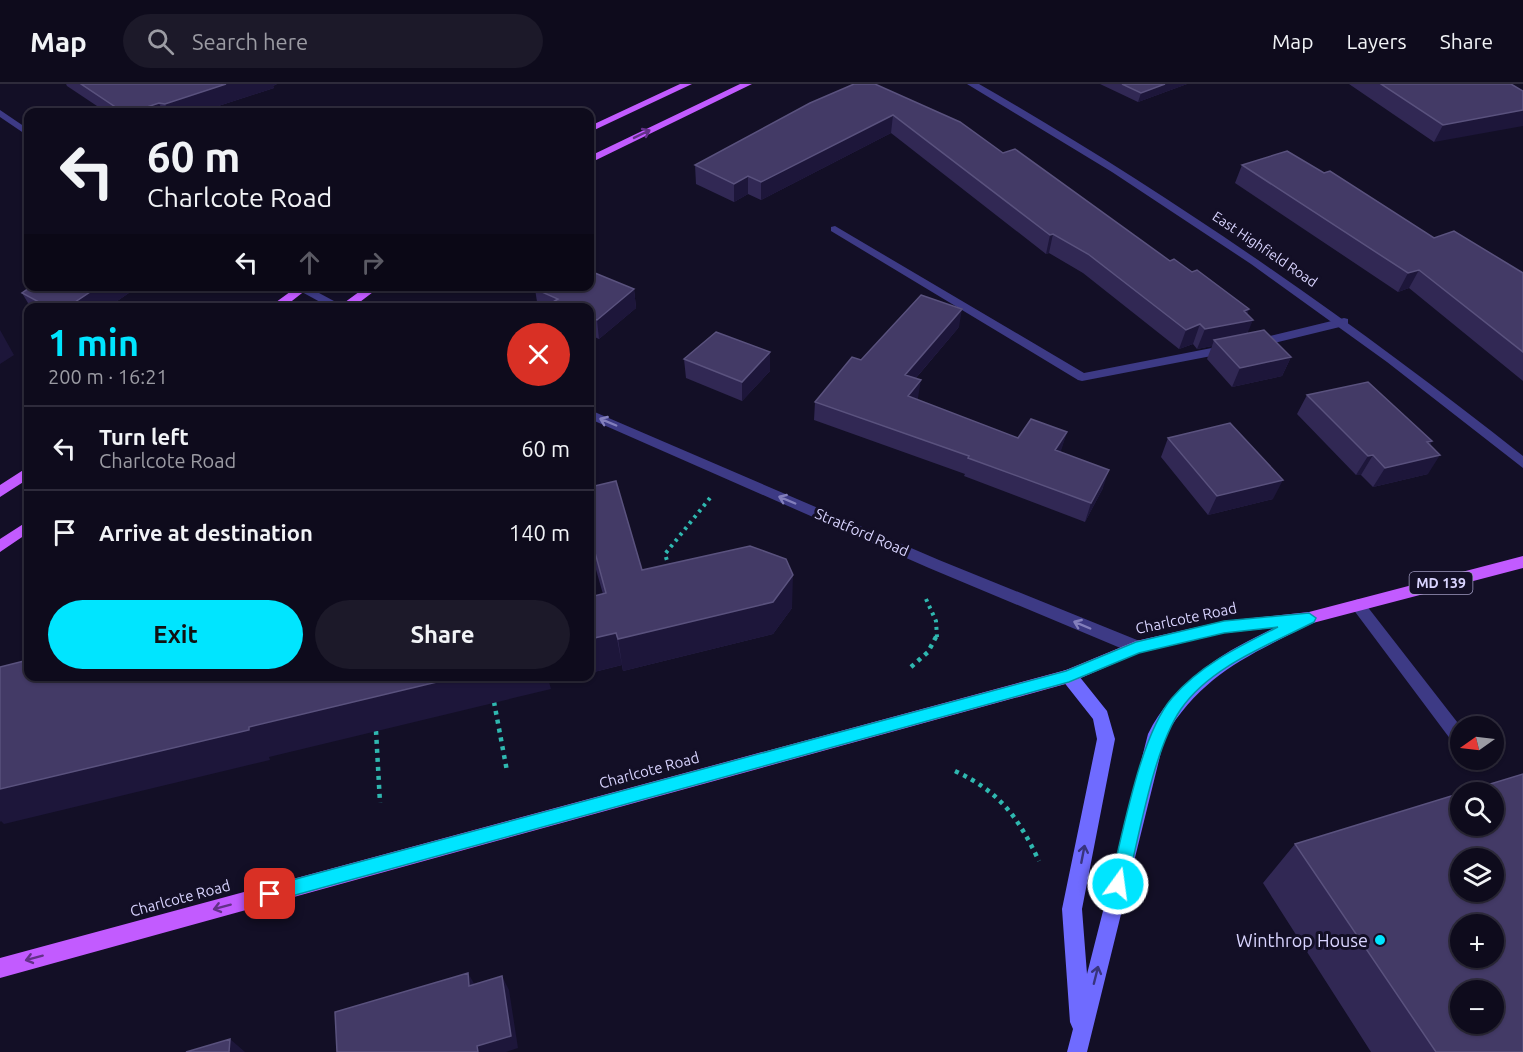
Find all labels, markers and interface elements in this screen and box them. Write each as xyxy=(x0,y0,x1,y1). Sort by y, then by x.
search box xyxy=(123,14,543,68)
icon: search xyxy=(144,25,177,58)
text: Map xyxy=(30,26,87,57)
text: Search here xyxy=(192,29,308,54)
text: Map xyxy=(1272,29,1313,53)
text: Layers xyxy=(1346,29,1407,53)
text: Share xyxy=(1440,29,1493,53)
one-way arrow xyxy=(633,128,651,140)
icon: left xyxy=(48,132,126,210)
text: 60 m xyxy=(147,133,241,180)
text: Charlcote Road xyxy=(147,182,332,212)
street label: East Highfield Road xyxy=(1210,208,1320,290)
icon: left xyxy=(230,246,263,279)
icon: ahead xyxy=(293,246,326,279)
icon: right xyxy=(356,246,389,279)
text: 1 min xyxy=(48,322,139,363)
button: close xyxy=(507,323,570,386)
text: 200 m · 16:21 xyxy=(48,365,168,388)
one-way arrow xyxy=(599,416,617,428)
text: Turn left xyxy=(99,424,189,449)
icon: left xyxy=(48,432,81,465)
text: 60 m xyxy=(521,436,570,461)
text: Charlcote Road xyxy=(99,449,236,472)
one-way arrow xyxy=(778,494,796,505)
street label: Stratford Road xyxy=(813,505,911,559)
icon: arrive xyxy=(48,516,81,549)
text: Arrive at destination xyxy=(99,520,313,545)
text: 140 m xyxy=(509,520,570,545)
road number: MD 139 xyxy=(1410,572,1472,594)
street label: Charlcote Road xyxy=(1134,599,1238,637)
button: Exit xyxy=(48,600,303,669)
button: Share xyxy=(315,600,570,669)
one-way arrow xyxy=(1073,619,1092,630)
north arrow xyxy=(1450,716,1504,770)
map controls xyxy=(1450,716,1504,1034)
street label: Charlcote Road xyxy=(597,748,701,792)
button: search xyxy=(1450,782,1504,836)
one-way arrow xyxy=(1078,845,1089,865)
button: layers xyxy=(1450,848,1504,902)
position arrow xyxy=(1086,852,1150,916)
pin xyxy=(244,868,295,919)
street label: Charlcote Road xyxy=(128,876,232,920)
icon: arrive xyxy=(253,877,286,910)
one-way arrow xyxy=(213,902,232,913)
button: + xyxy=(1450,914,1504,968)
place label: Winthrop House xyxy=(1236,930,1368,950)
marker: Winthrop House xyxy=(1373,933,1387,947)
one-way arrow xyxy=(25,953,44,965)
one-way arrow xyxy=(1091,966,1103,985)
button: − xyxy=(1450,980,1504,1034)

